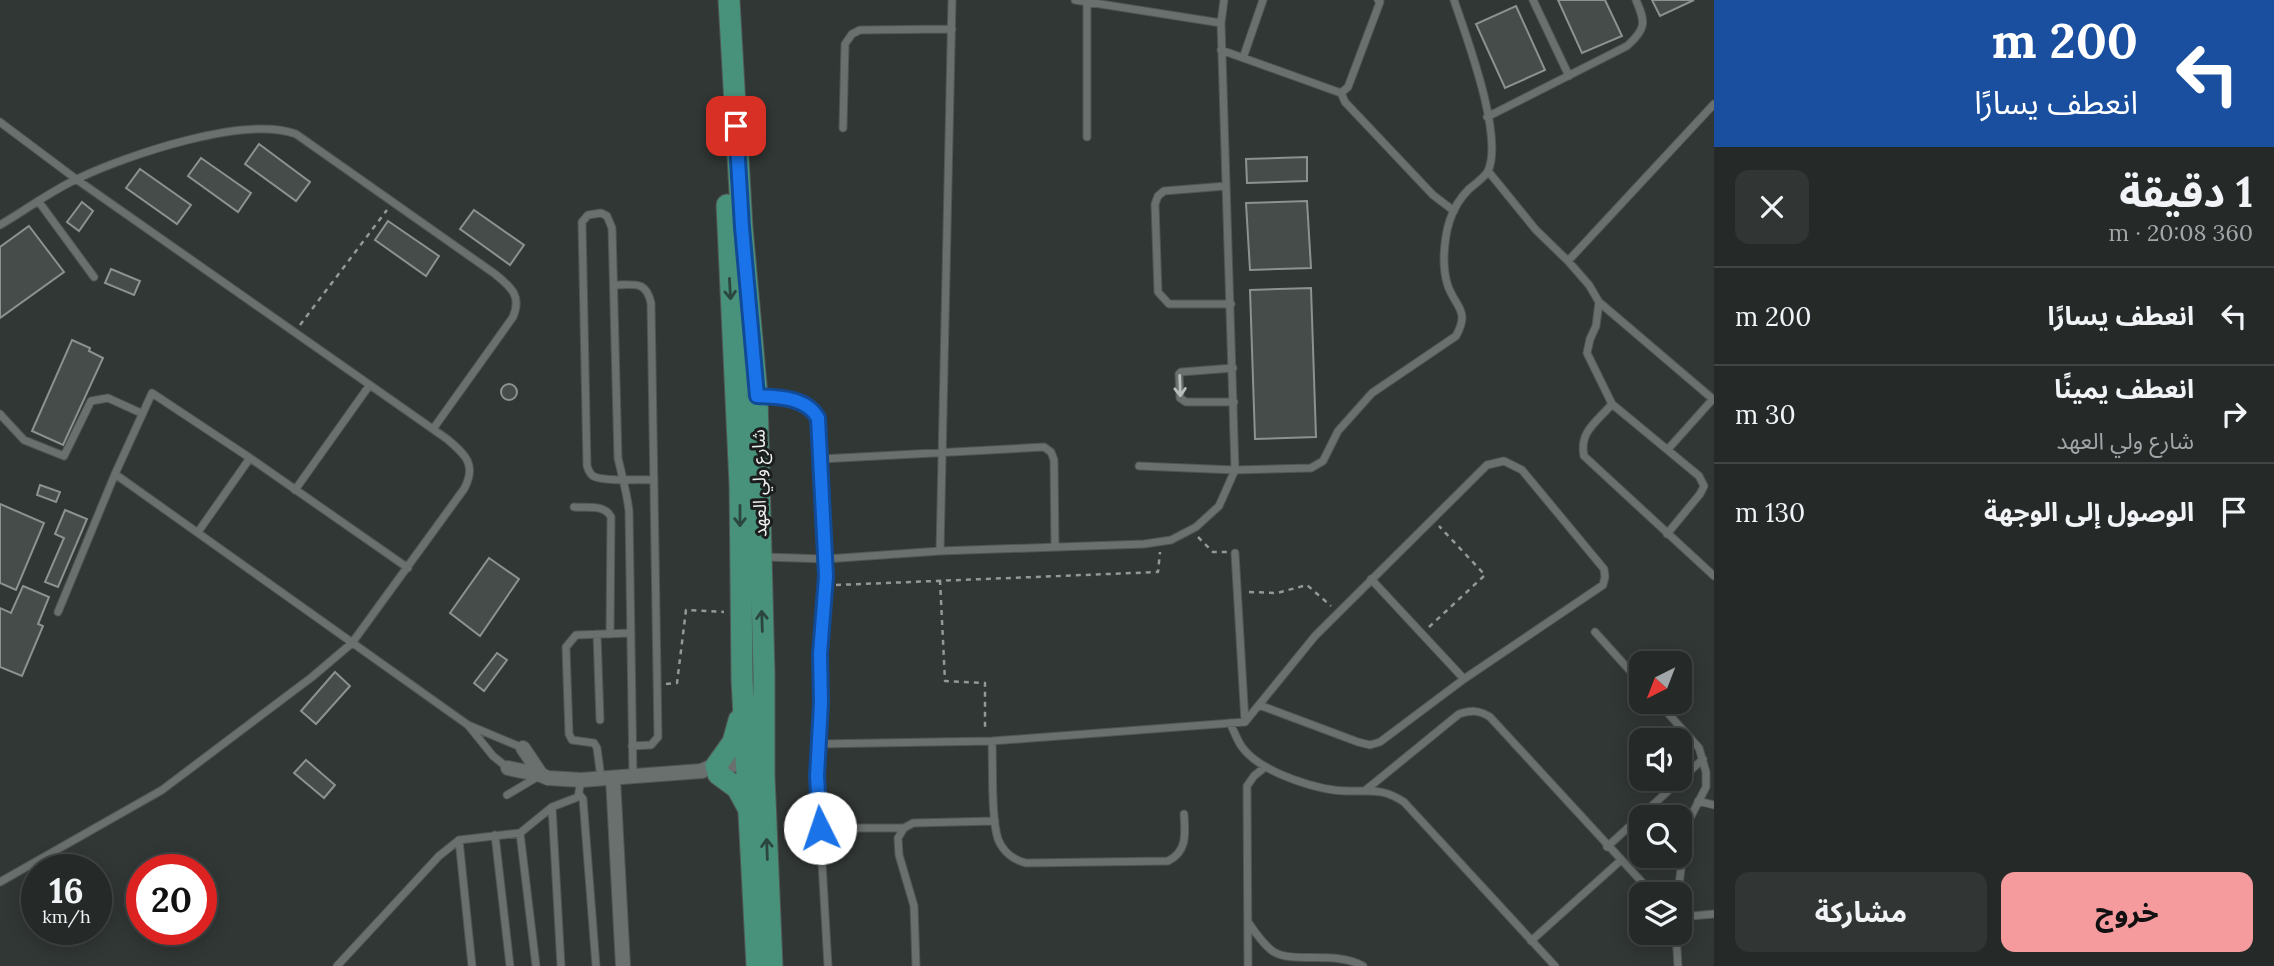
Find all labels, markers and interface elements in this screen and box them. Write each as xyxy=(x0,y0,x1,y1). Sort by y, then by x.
text: 200 m xyxy=(1992,9,2138,71)
icon: left xyxy=(2162,28,2253,119)
text: انعطف يسارًا xyxy=(1974,82,2138,123)
pin xyxy=(706,96,766,156)
icon: arrive xyxy=(717,107,755,145)
text: 1 دقيقة xyxy=(2119,165,2253,219)
button: close xyxy=(1735,170,1809,244)
text: 360 m · 20:08 xyxy=(2109,218,2253,247)
one-way arrow xyxy=(724,277,737,300)
icon: left xyxy=(2215,297,2253,335)
text: انعطف يسارًا xyxy=(2047,299,2194,332)
text: 200 m xyxy=(1735,300,1811,333)
text: انعطف يمينًا xyxy=(2054,372,2194,405)
one-way arrow xyxy=(1173,374,1187,397)
icon: right xyxy=(2215,395,2253,433)
text: 30 m xyxy=(1735,398,1796,431)
text: شارع ولي العهد xyxy=(2057,426,2194,455)
street label: شارع ولي العهد xyxy=(747,429,774,537)
icon: arrive xyxy=(2215,493,2253,531)
text: الوصول إلى الوجهة xyxy=(1984,495,2194,528)
text: 130 m xyxy=(1735,496,1805,529)
one-way arrow xyxy=(733,504,747,527)
one-way arrow xyxy=(756,610,769,633)
north arrow xyxy=(1629,651,1692,714)
map controls xyxy=(1629,651,1692,945)
button: sound xyxy=(1629,728,1692,791)
position arrow xyxy=(783,791,857,865)
button: search xyxy=(1629,805,1692,868)
one-way arrow xyxy=(760,838,774,861)
speed limit sign: 20 xyxy=(126,854,217,945)
text: 16 xyxy=(49,868,84,913)
button: مشاركة xyxy=(1735,872,1987,952)
button: خروج xyxy=(2001,872,2253,952)
button: layers xyxy=(1629,882,1692,945)
text: km/h xyxy=(42,905,91,928)

